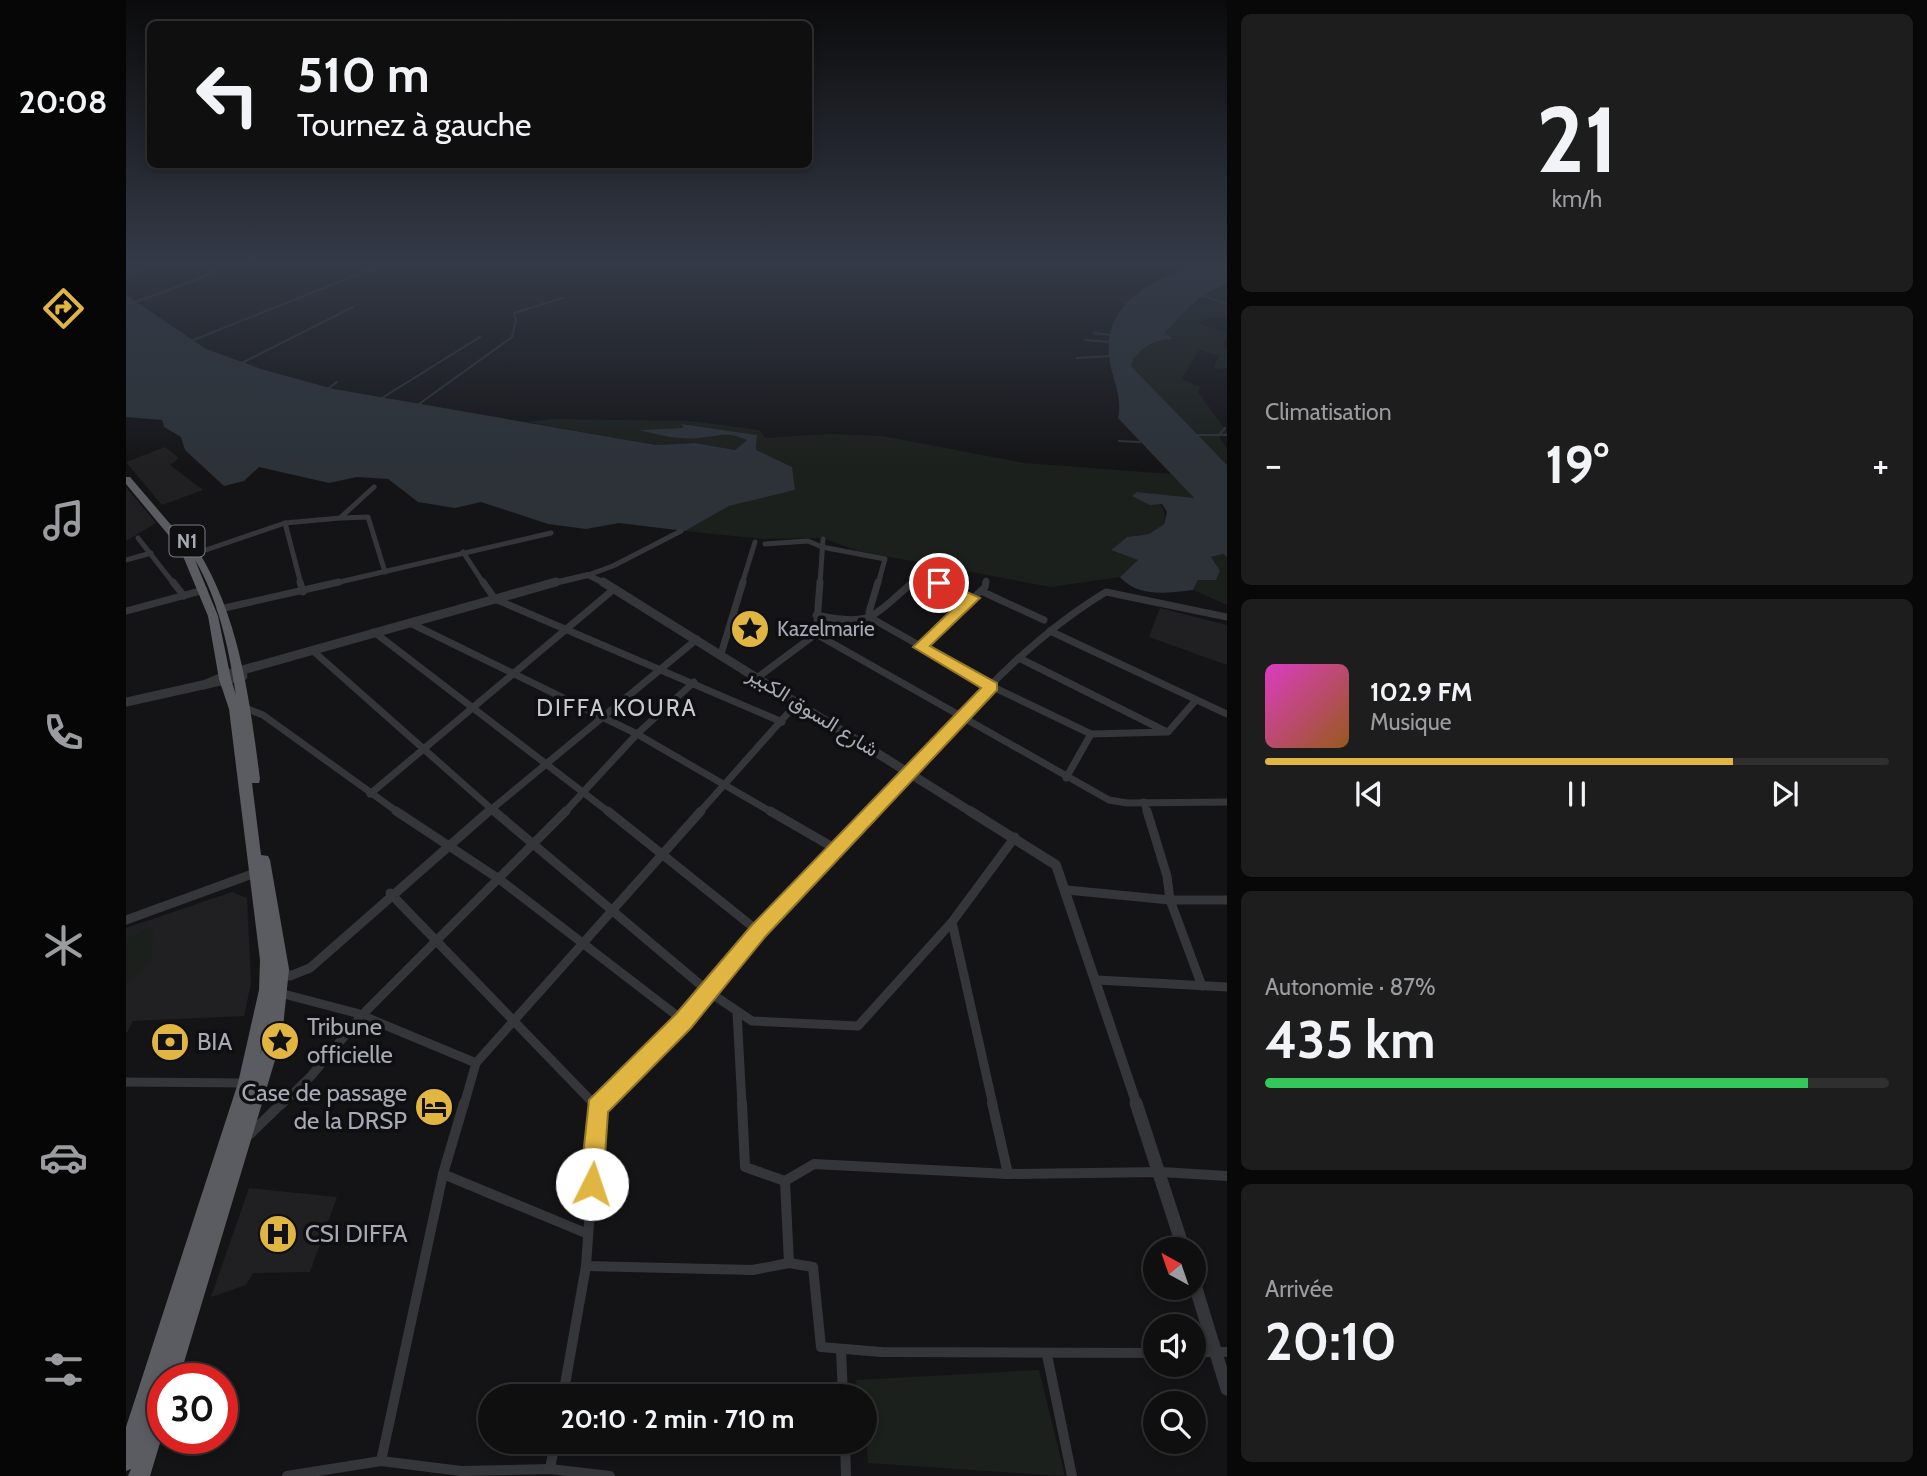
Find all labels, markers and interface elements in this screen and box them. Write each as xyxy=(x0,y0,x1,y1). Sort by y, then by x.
text: 510 m xyxy=(297,45,430,104)
icon: left xyxy=(182,49,273,140)
text: 20:08 xyxy=(19,82,107,121)
text: 21 xyxy=(1536,84,1618,195)
text: Tournez à gauche xyxy=(297,105,531,144)
text: km/h xyxy=(1552,185,1602,213)
icon: directions xyxy=(39,284,88,333)
text: Climatisation xyxy=(1265,398,1392,426)
text: 19° xyxy=(1545,433,1609,496)
text: − xyxy=(1265,441,1282,488)
text: + xyxy=(1872,441,1889,488)
icon: music xyxy=(39,496,88,545)
road number: N1 xyxy=(169,526,204,556)
pin xyxy=(909,553,969,613)
icon: arrive xyxy=(920,564,958,602)
place icon: Kazelmarie xyxy=(729,608,771,650)
place label: Kazelmarie xyxy=(777,616,875,641)
street label: شارع السوق الكبير xyxy=(741,661,883,764)
text: 102.9 FM xyxy=(1370,676,1472,708)
district label: DIFFA KOURA xyxy=(536,694,698,722)
icon: phone xyxy=(39,708,88,757)
text: Musique xyxy=(1370,708,1452,736)
icon: previous xyxy=(1350,775,1388,813)
icon: pause xyxy=(1558,775,1596,813)
icon: next xyxy=(1766,775,1804,813)
icon: climate xyxy=(39,921,88,970)
text: Autonomie · 87% xyxy=(1265,973,1436,1001)
text: 435 km xyxy=(1265,1008,1435,1071)
place label: Tribune officielle xyxy=(307,1012,393,1069)
place icon: Tribune officielle xyxy=(259,1020,301,1062)
bank icon: BIA xyxy=(149,1021,191,1063)
place label: BIA xyxy=(197,1027,232,1056)
place label: Case de passage de la DRSP xyxy=(242,1078,407,1135)
hotel icon: Case de passage de la DRSP xyxy=(413,1086,455,1128)
icon: car xyxy=(39,1133,88,1182)
position arrow xyxy=(555,1147,629,1221)
hospital icon: CSI DIFFA xyxy=(257,1213,299,1255)
place label: CSI DIFFA xyxy=(305,1219,408,1248)
north arrow xyxy=(1143,1237,1206,1300)
map controls xyxy=(1143,1237,1206,1454)
text: Arrivée xyxy=(1265,1275,1333,1303)
text: 20:10 xyxy=(1265,1310,1397,1373)
button: sound xyxy=(1143,1314,1206,1377)
icon: filters xyxy=(39,1345,88,1394)
speed limit sign: 30 xyxy=(147,1363,238,1454)
button: search xyxy=(1143,1391,1206,1454)
text: 20:10 · 2 min · 710 m xyxy=(561,1403,794,1435)

